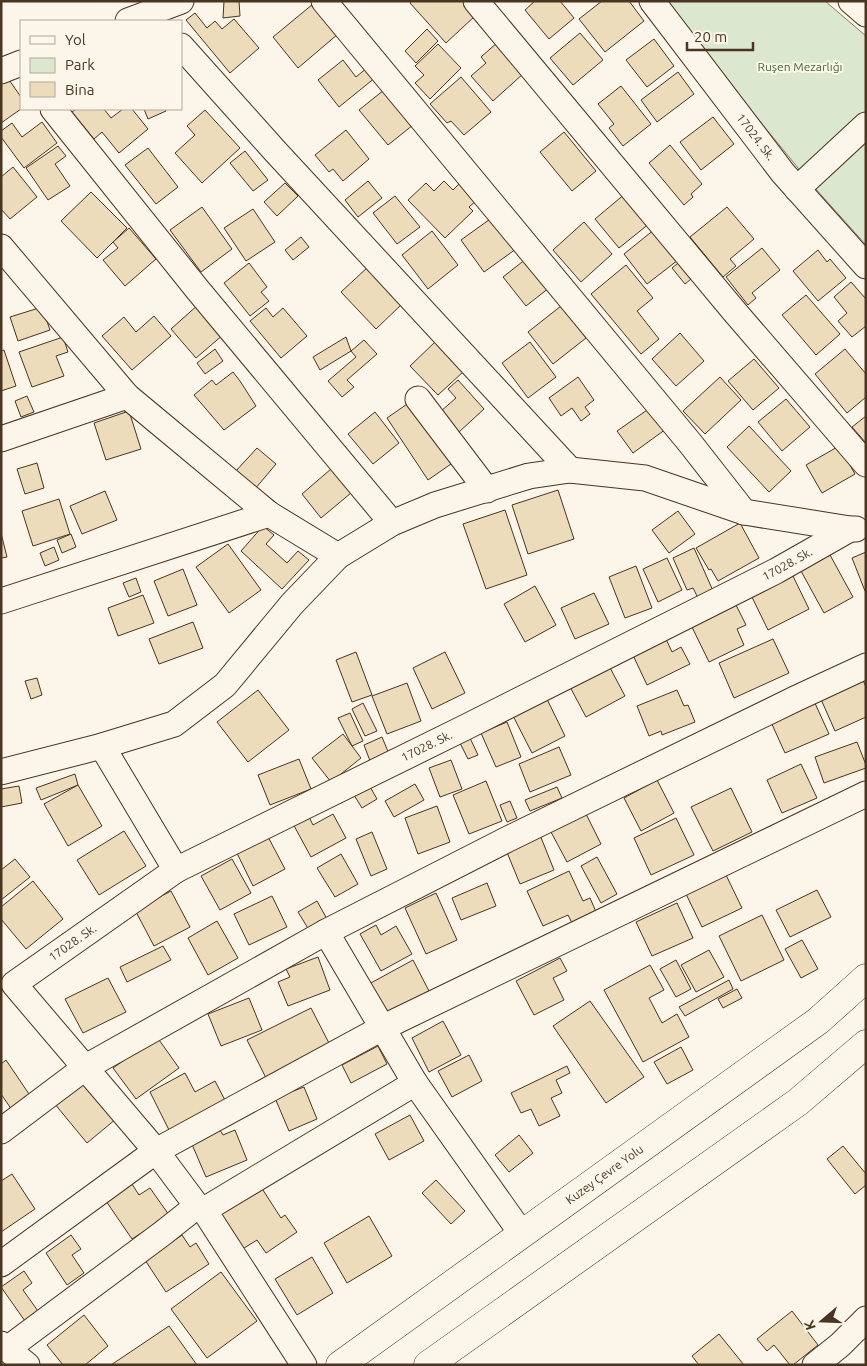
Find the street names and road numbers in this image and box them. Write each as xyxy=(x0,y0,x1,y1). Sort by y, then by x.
street label: 17024. Sk. xyxy=(734,111,778,163)
street label: 17028. Sk. xyxy=(760,545,814,583)
street label: 17028. Sk. xyxy=(399,728,454,764)
street label: 17028. Sk. xyxy=(46,921,99,963)
street label: Kuzey Çevre Yolu xyxy=(563,1142,645,1206)

